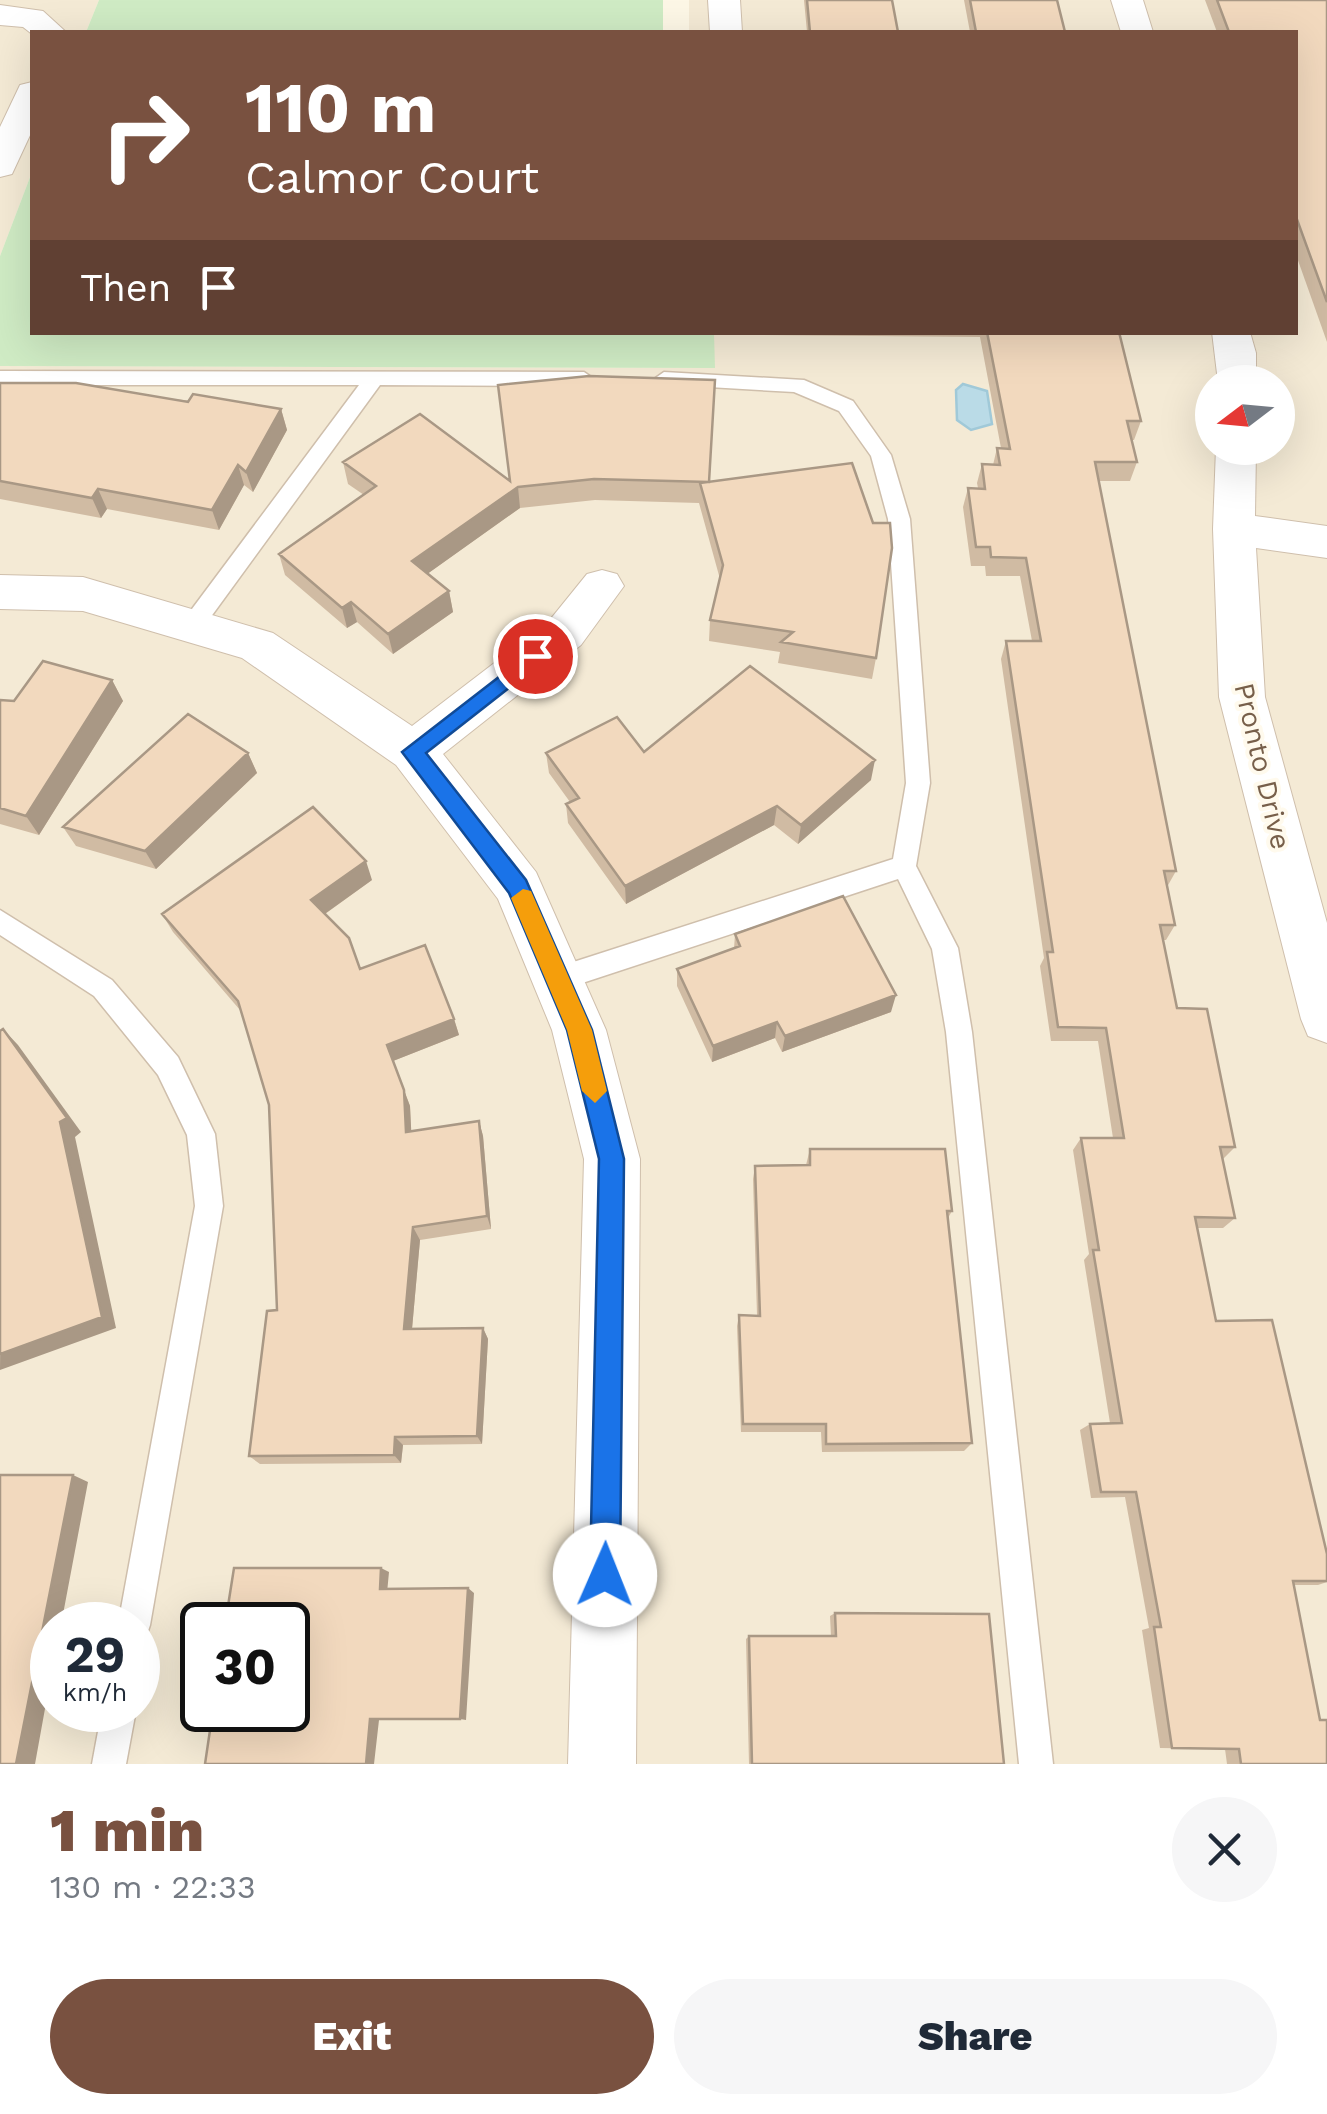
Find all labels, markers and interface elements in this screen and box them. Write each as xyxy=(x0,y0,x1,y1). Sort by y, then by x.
text: 110 m xyxy=(245,67,436,149)
icon: right xyxy=(80,70,210,200)
text: Calmor Court xyxy=(245,151,539,204)
icon: arrive xyxy=(191,260,246,315)
text: Then xyxy=(80,266,171,310)
north arrow xyxy=(1195,365,1295,465)
map controls xyxy=(1195,365,1295,465)
pin xyxy=(493,614,578,699)
icon: arrive xyxy=(508,629,563,684)
street label: Pronto Drive xyxy=(1227,680,1298,853)
position arrow xyxy=(553,1523,657,1627)
speed limit sign: 30 xyxy=(180,1602,310,1732)
text: 29 xyxy=(65,1625,125,1684)
text: km/h xyxy=(63,1678,127,1707)
text: 1 min xyxy=(50,1795,204,1866)
button: close xyxy=(1172,1797,1277,1902)
text: 130 m · 22:33 xyxy=(50,1868,256,1906)
button: Exit xyxy=(50,1979,654,2094)
button: Share xyxy=(674,1979,1277,2094)

